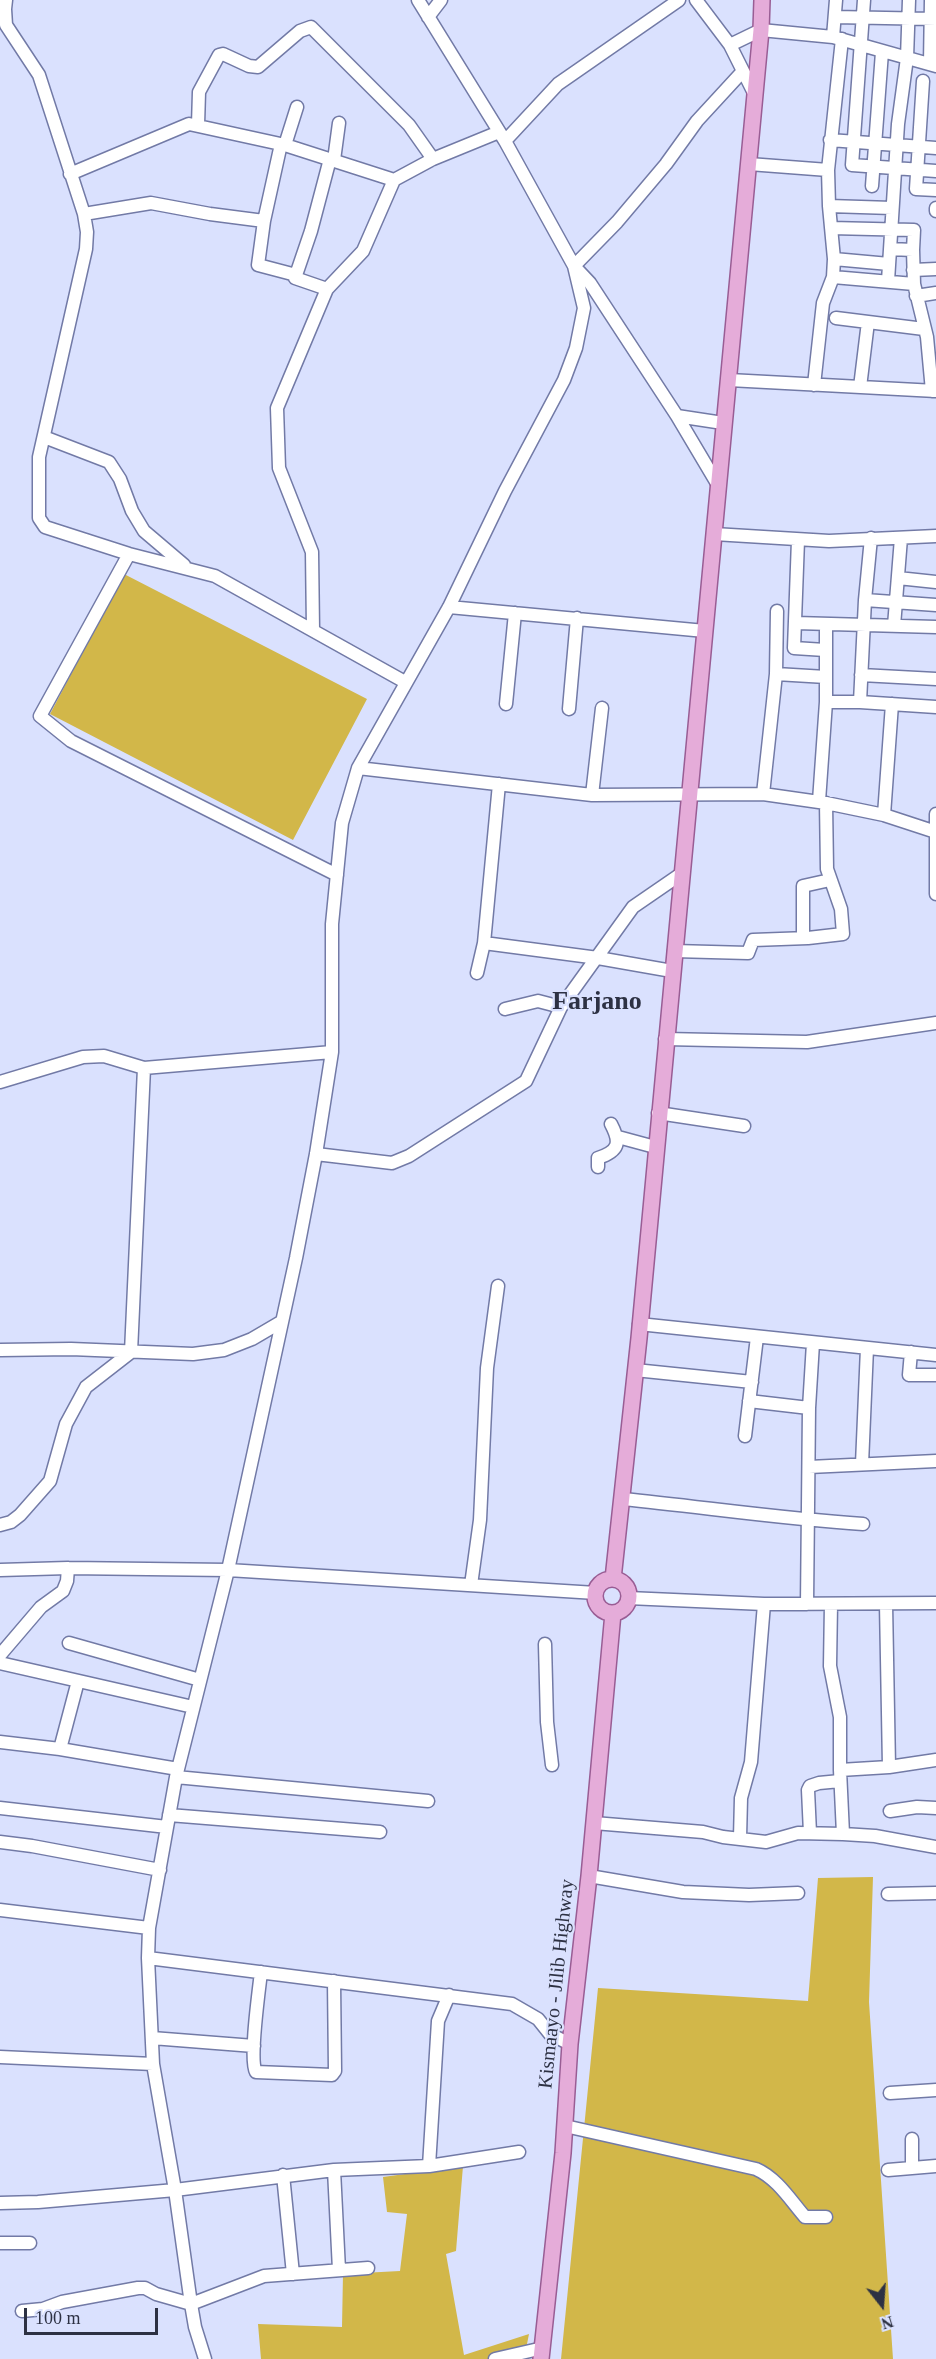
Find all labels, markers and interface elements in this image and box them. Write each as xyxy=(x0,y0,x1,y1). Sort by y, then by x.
district label: Farjano xyxy=(548,986,646,1018)
street label: Kismaayo - Jilib Highway xyxy=(533,1870,581,2098)
north arrow xyxy=(852,2275,912,2335)
scale bar xyxy=(27,2296,160,2334)
text: 100 m xyxy=(35,2308,81,2328)
text: N xyxy=(879,2313,895,2333)

